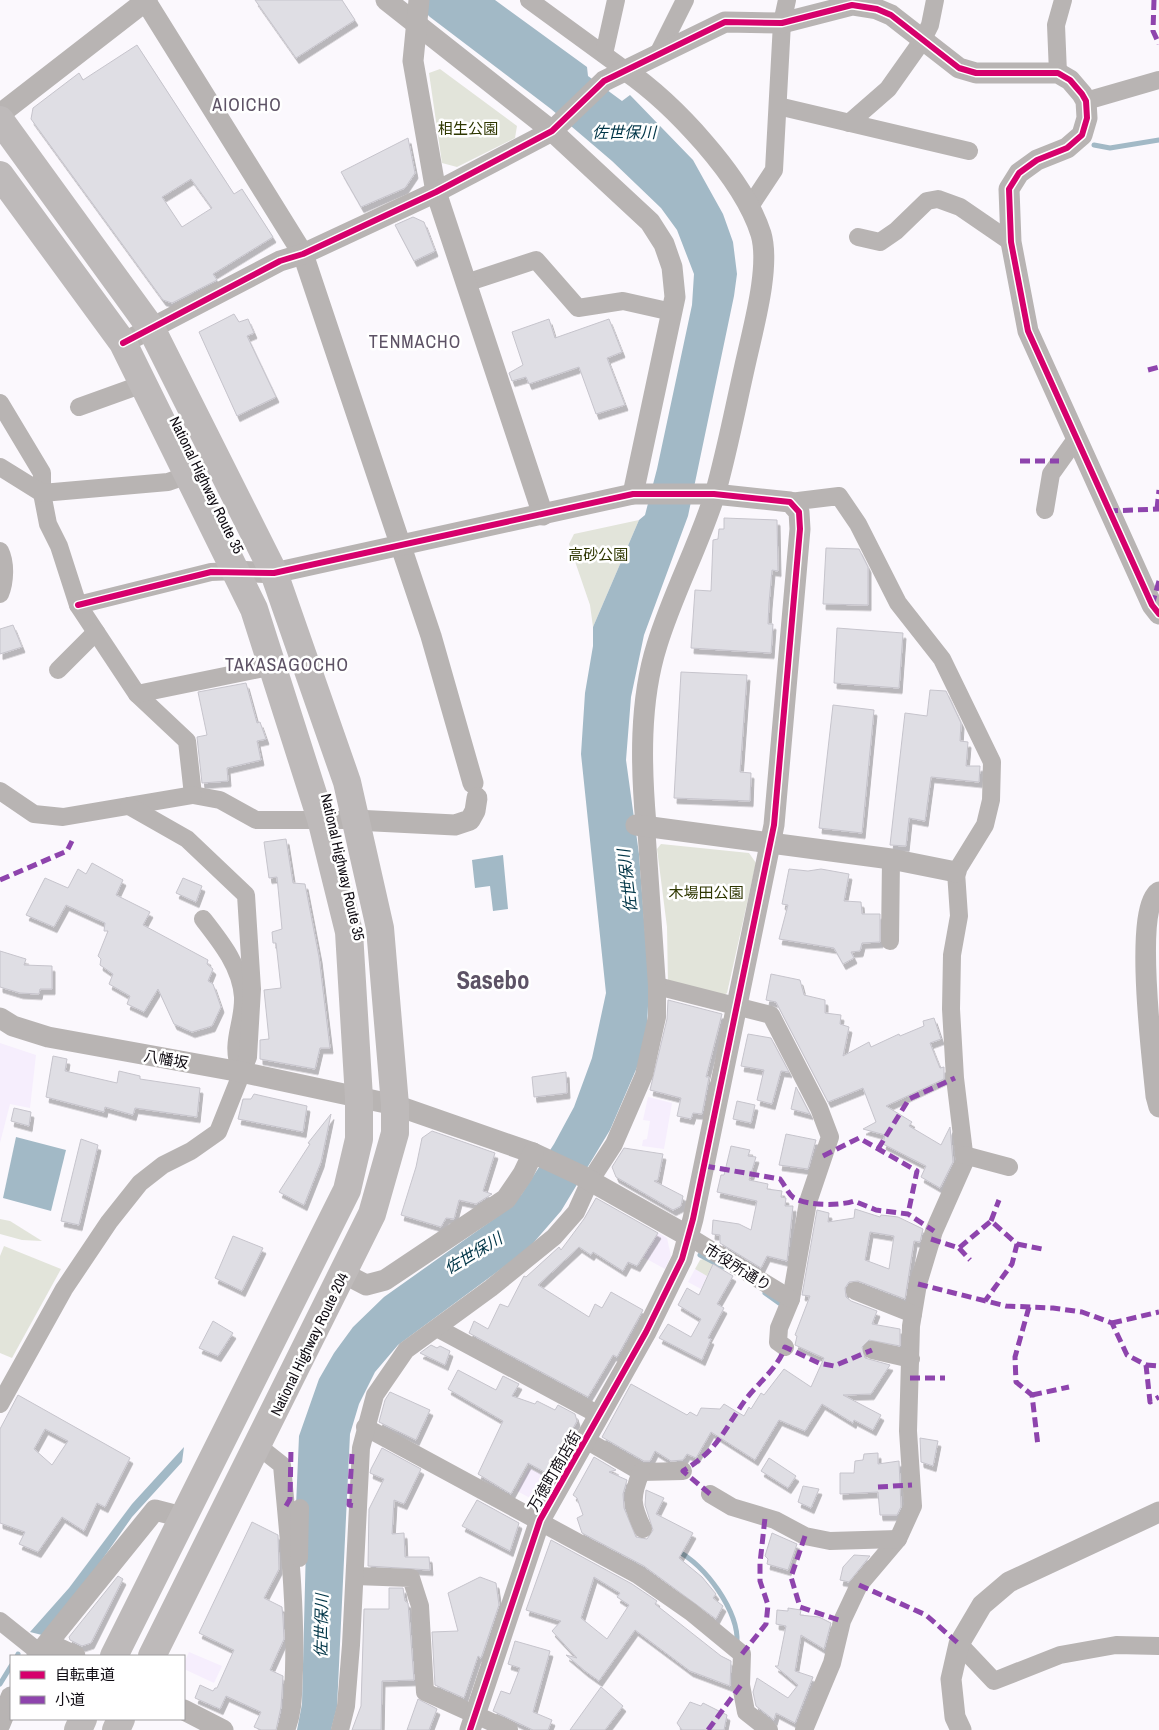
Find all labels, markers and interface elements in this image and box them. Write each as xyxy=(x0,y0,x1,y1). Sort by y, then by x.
district label: AIOICHO xyxy=(211,92,282,117)
park label: 相生公園 xyxy=(438,118,498,139)
water label: 佐世保川 xyxy=(592,121,658,143)
district label: TENMACHO xyxy=(369,329,461,354)
street label: National Highway Route 35 xyxy=(165,413,249,557)
park label: 高砂公園 xyxy=(568,544,628,565)
district label: TAKASAGOCHO xyxy=(225,652,349,677)
street label: National Highway Route 35 xyxy=(316,791,370,943)
water label: 佐世保川 xyxy=(612,846,642,914)
park label: 木場田公園 xyxy=(668,882,744,903)
district label: Sasebo xyxy=(457,963,529,997)
street label: 八幡坂 xyxy=(142,1045,190,1073)
water label: 佐世保川 xyxy=(440,1226,508,1279)
street label: 市役所通り xyxy=(701,1238,775,1296)
street label: National Highway Route 204 xyxy=(265,1269,353,1419)
street label: 万徳町商店街 xyxy=(522,1427,586,1515)
water label: 佐世保川 xyxy=(309,1592,333,1658)
legend xyxy=(10,1655,185,1720)
text: 自転車道 xyxy=(55,1664,115,1685)
text: 小道 xyxy=(55,1689,85,1710)

